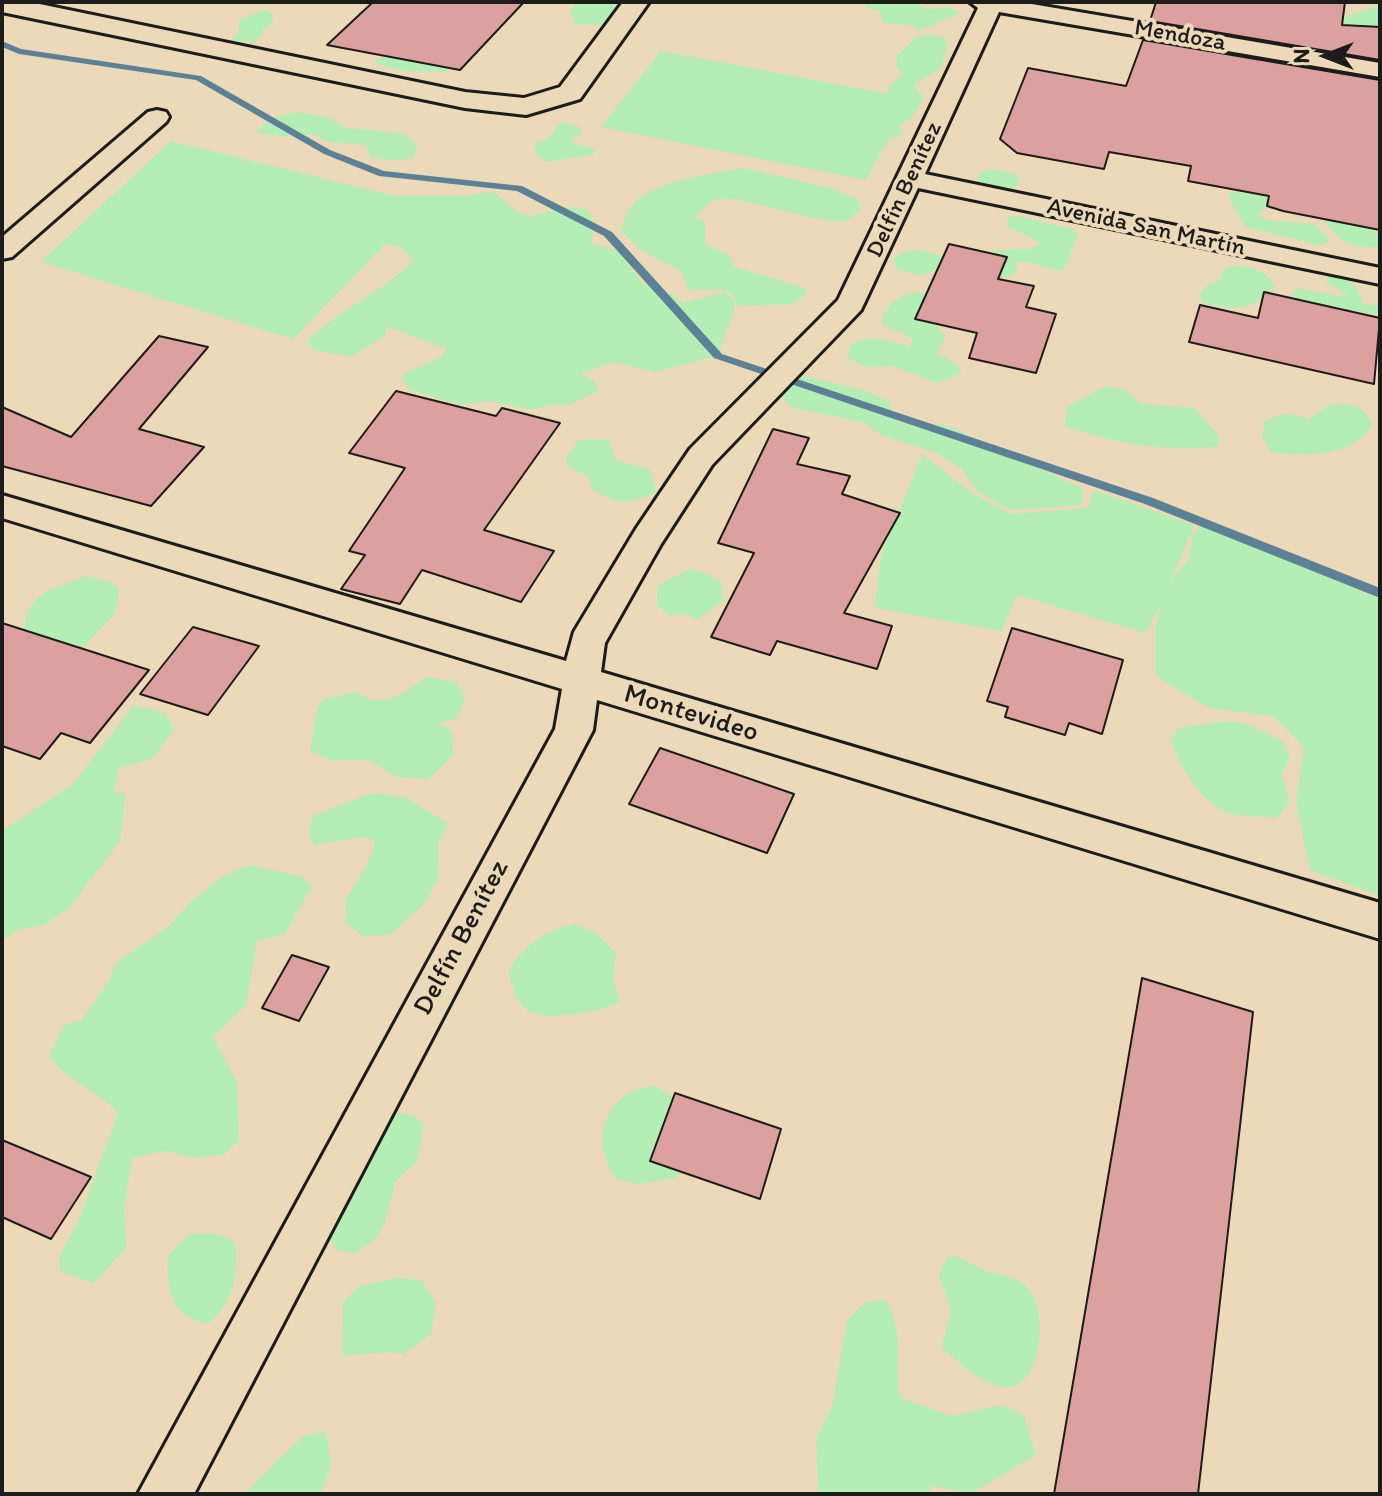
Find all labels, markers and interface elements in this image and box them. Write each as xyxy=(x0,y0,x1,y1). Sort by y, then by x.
street label: Mendoza xyxy=(1132,14,1228,58)
north arrow xyxy=(1286,16,1366,96)
text: N xyxy=(1288,49,1315,63)
street label: Delfín Benítez xyxy=(861,118,949,262)
street label: Avenida San Martín xyxy=(1044,193,1248,263)
street label: Montevideo xyxy=(620,678,762,750)
street label: Delfín Benítez xyxy=(407,855,517,1021)

